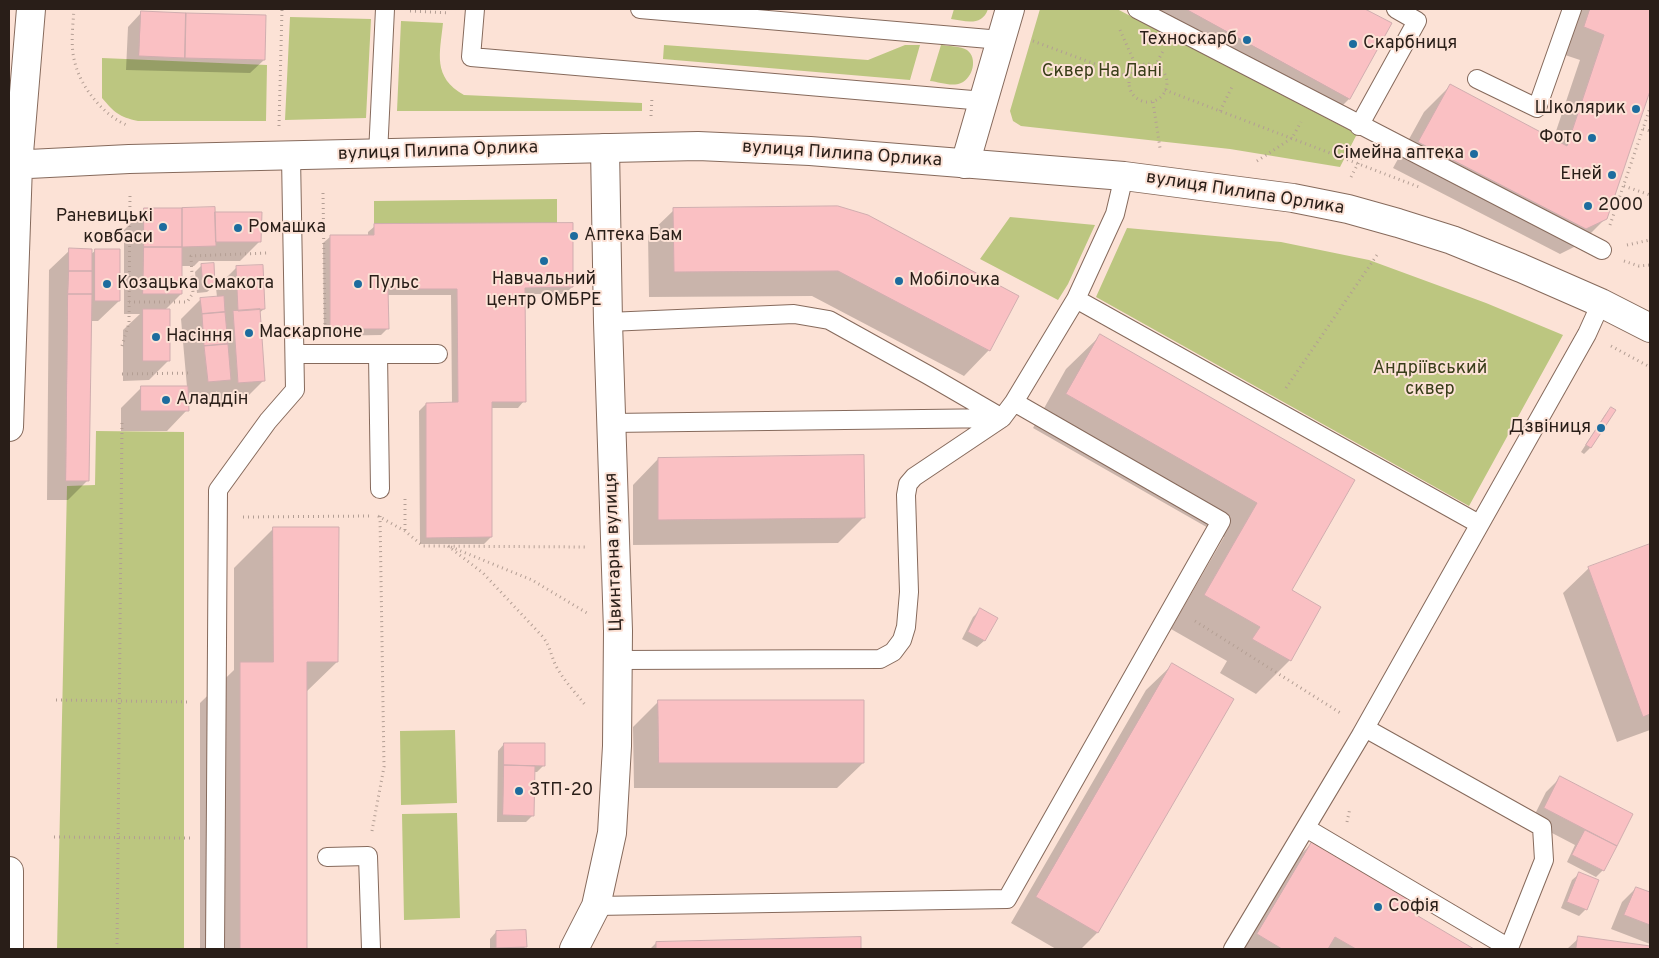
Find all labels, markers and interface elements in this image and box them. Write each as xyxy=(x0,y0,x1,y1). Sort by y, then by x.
place label: Техноскарб xyxy=(1139,29,1237,51)
place label: Скарбниця xyxy=(1363,33,1457,55)
marker: Техноскарб xyxy=(1241,34,1253,46)
marker: Скарбниця xyxy=(1347,38,1359,50)
park label: Сквер На Лані xyxy=(1042,61,1162,83)
place label: Школярик xyxy=(1535,98,1626,120)
marker: Школярик xyxy=(1630,103,1642,115)
place label: Фото xyxy=(1539,127,1582,149)
marker: Фото xyxy=(1586,132,1598,144)
street label: вулиця Пилипа Орлика xyxy=(741,137,943,173)
street label: вулиця Пилипа Орлика xyxy=(338,138,538,166)
place label: Сімейна аптека xyxy=(1333,143,1464,165)
marker: Сімейна аптека xyxy=(1468,148,1480,160)
place label: Еней xyxy=(1560,164,1602,186)
street label: вулиця Пилипа Орлика xyxy=(1144,168,1346,220)
marker: Еней xyxy=(1606,169,1618,181)
place label: 2000 xyxy=(1598,195,1643,217)
marker: 2000 xyxy=(1582,200,1594,212)
place label: Раневицькі ковбаси xyxy=(56,206,153,248)
place label: Ромашка xyxy=(248,217,326,239)
marker: Раневицькі ковбаси xyxy=(157,221,169,233)
marker: Ромашка xyxy=(232,222,244,234)
place label: Аптека Бам xyxy=(584,225,683,247)
marker: Аптека Бам xyxy=(568,230,580,242)
marker: Навчальний центр ОМБРЕ xyxy=(538,255,550,267)
place label: Навчальний центр ОМБРЕ xyxy=(486,269,602,312)
place label: Мобілочка xyxy=(909,270,1000,292)
place label: Козацька Смакота xyxy=(117,273,274,295)
place label: Пульс xyxy=(368,273,419,295)
marker: Мобілочка xyxy=(893,275,905,287)
marker: Козацька Смакота xyxy=(101,278,113,290)
marker: Пульс xyxy=(352,278,364,290)
place label: Маскарпоне xyxy=(259,322,363,344)
place label: Насіння xyxy=(166,326,233,348)
marker: Маскарпоне xyxy=(243,327,255,339)
marker: Насіння xyxy=(150,331,162,343)
park label: Андріївський сквер xyxy=(1373,358,1487,400)
place label: Аладдін xyxy=(176,389,248,411)
marker: Аладдін xyxy=(160,394,172,406)
place label: Дзвіниця xyxy=(1509,417,1591,439)
marker: Дзвіниця xyxy=(1595,422,1607,434)
street label: Цвинтарна вулиця xyxy=(601,472,629,632)
place label: ЗТП-20 xyxy=(529,780,593,802)
marker: ЗТП-20 xyxy=(513,785,525,797)
place label: Софія xyxy=(1388,896,1439,918)
marker: Софія xyxy=(1372,901,1384,913)

